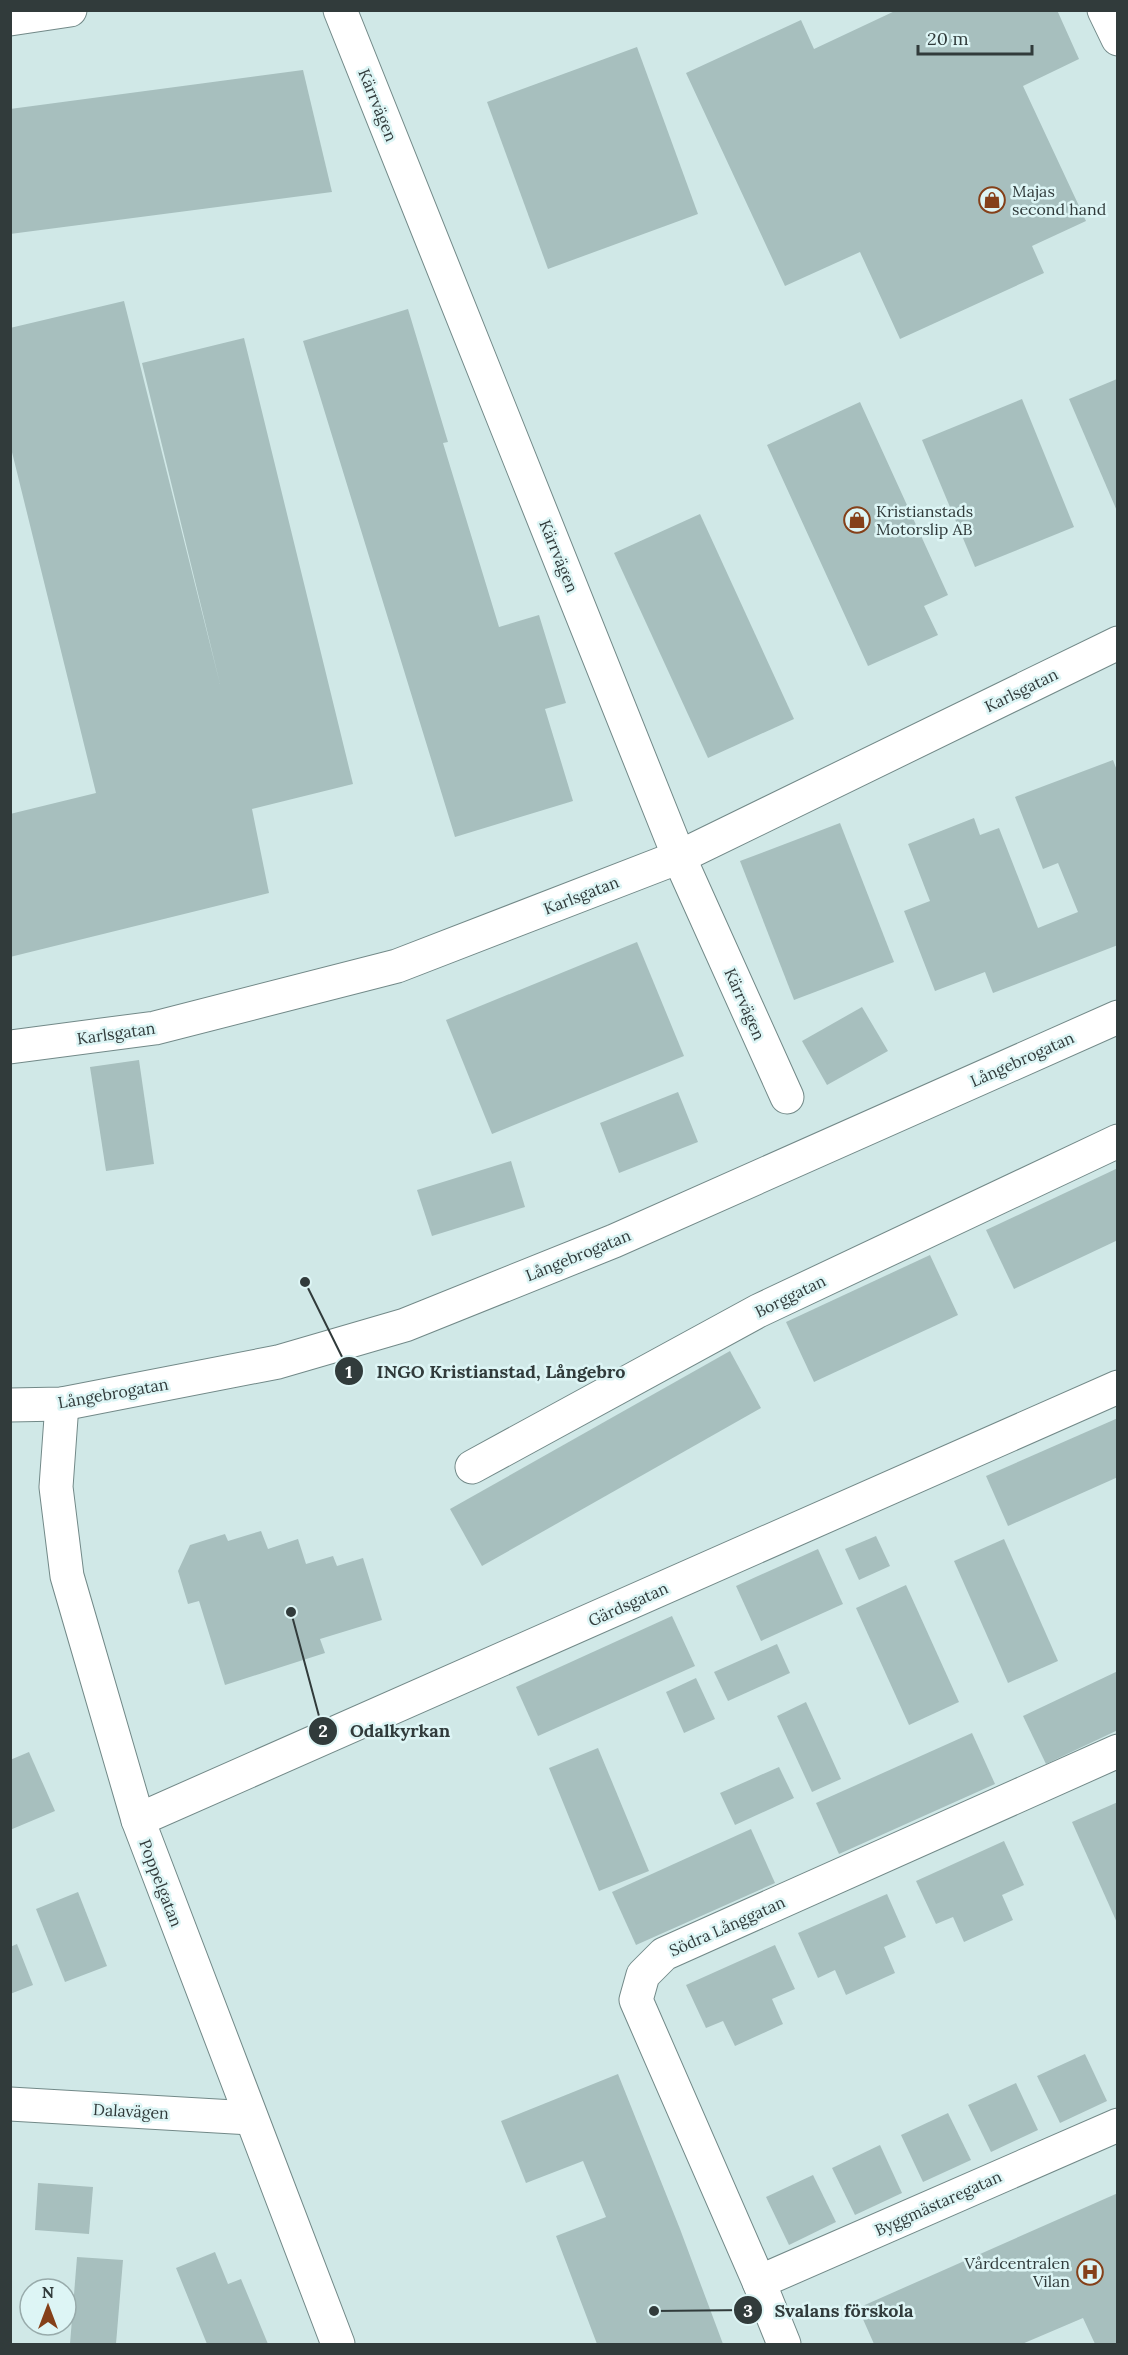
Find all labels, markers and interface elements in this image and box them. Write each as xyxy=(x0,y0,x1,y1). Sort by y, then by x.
scale bar xyxy=(918,18,1032,56)
text: 20 m xyxy=(927,27,969,50)
street label: Kärrvägen xyxy=(354,66,402,144)
place label: Majas second hand xyxy=(1012,181,1107,219)
shop icon: Majas second hand xyxy=(977,185,1007,215)
place label: Kristianstads Motorslip AB xyxy=(876,501,973,539)
shop icon: Kristianstads Motorslip AB xyxy=(842,505,872,535)
street label: Kärrvägen xyxy=(535,517,583,595)
street label: Karlsgatan xyxy=(981,664,1061,716)
street label: Karlsgatan xyxy=(541,871,622,918)
street label: Kärrvägen xyxy=(720,965,770,1043)
street label: Karlsgatan xyxy=(76,1018,157,1048)
street label: Långebrogatan xyxy=(967,1027,1077,1091)
street label: Långebrogatan xyxy=(522,1225,634,1285)
street label: Borggatan xyxy=(751,1270,829,1322)
callout: INGO Kristianstad, Långebro xyxy=(334,1353,637,1389)
text: 1 xyxy=(345,1360,353,1383)
text: INGO Kristianstad, Långebro xyxy=(376,1360,626,1383)
street label: Långebrogatan xyxy=(56,1373,170,1413)
street label: Gärdsgatan xyxy=(585,1577,671,1631)
callout: Odalkyrkan xyxy=(308,1713,462,1749)
text: 2 xyxy=(318,1719,328,1742)
text: Odalkyrkan xyxy=(350,1719,451,1742)
street label: Poppelgatan xyxy=(135,1836,187,1930)
street label: Södra Långgatan xyxy=(666,1891,788,1961)
street label: Dalavägen xyxy=(93,2099,170,2123)
street label: Byggmästaregatan xyxy=(871,2166,1005,2240)
place label: Vårdcentralen Vilan xyxy=(964,2253,1070,2291)
hospital icon: Vårdcentralen Vilan xyxy=(1075,2257,1105,2287)
north arrow xyxy=(18,2277,78,2337)
text: N xyxy=(42,2282,54,2302)
callout: Svalans förskola xyxy=(733,2292,926,2328)
text: 3 xyxy=(743,2299,753,2322)
text: Svalans förskola xyxy=(774,2299,914,2322)

